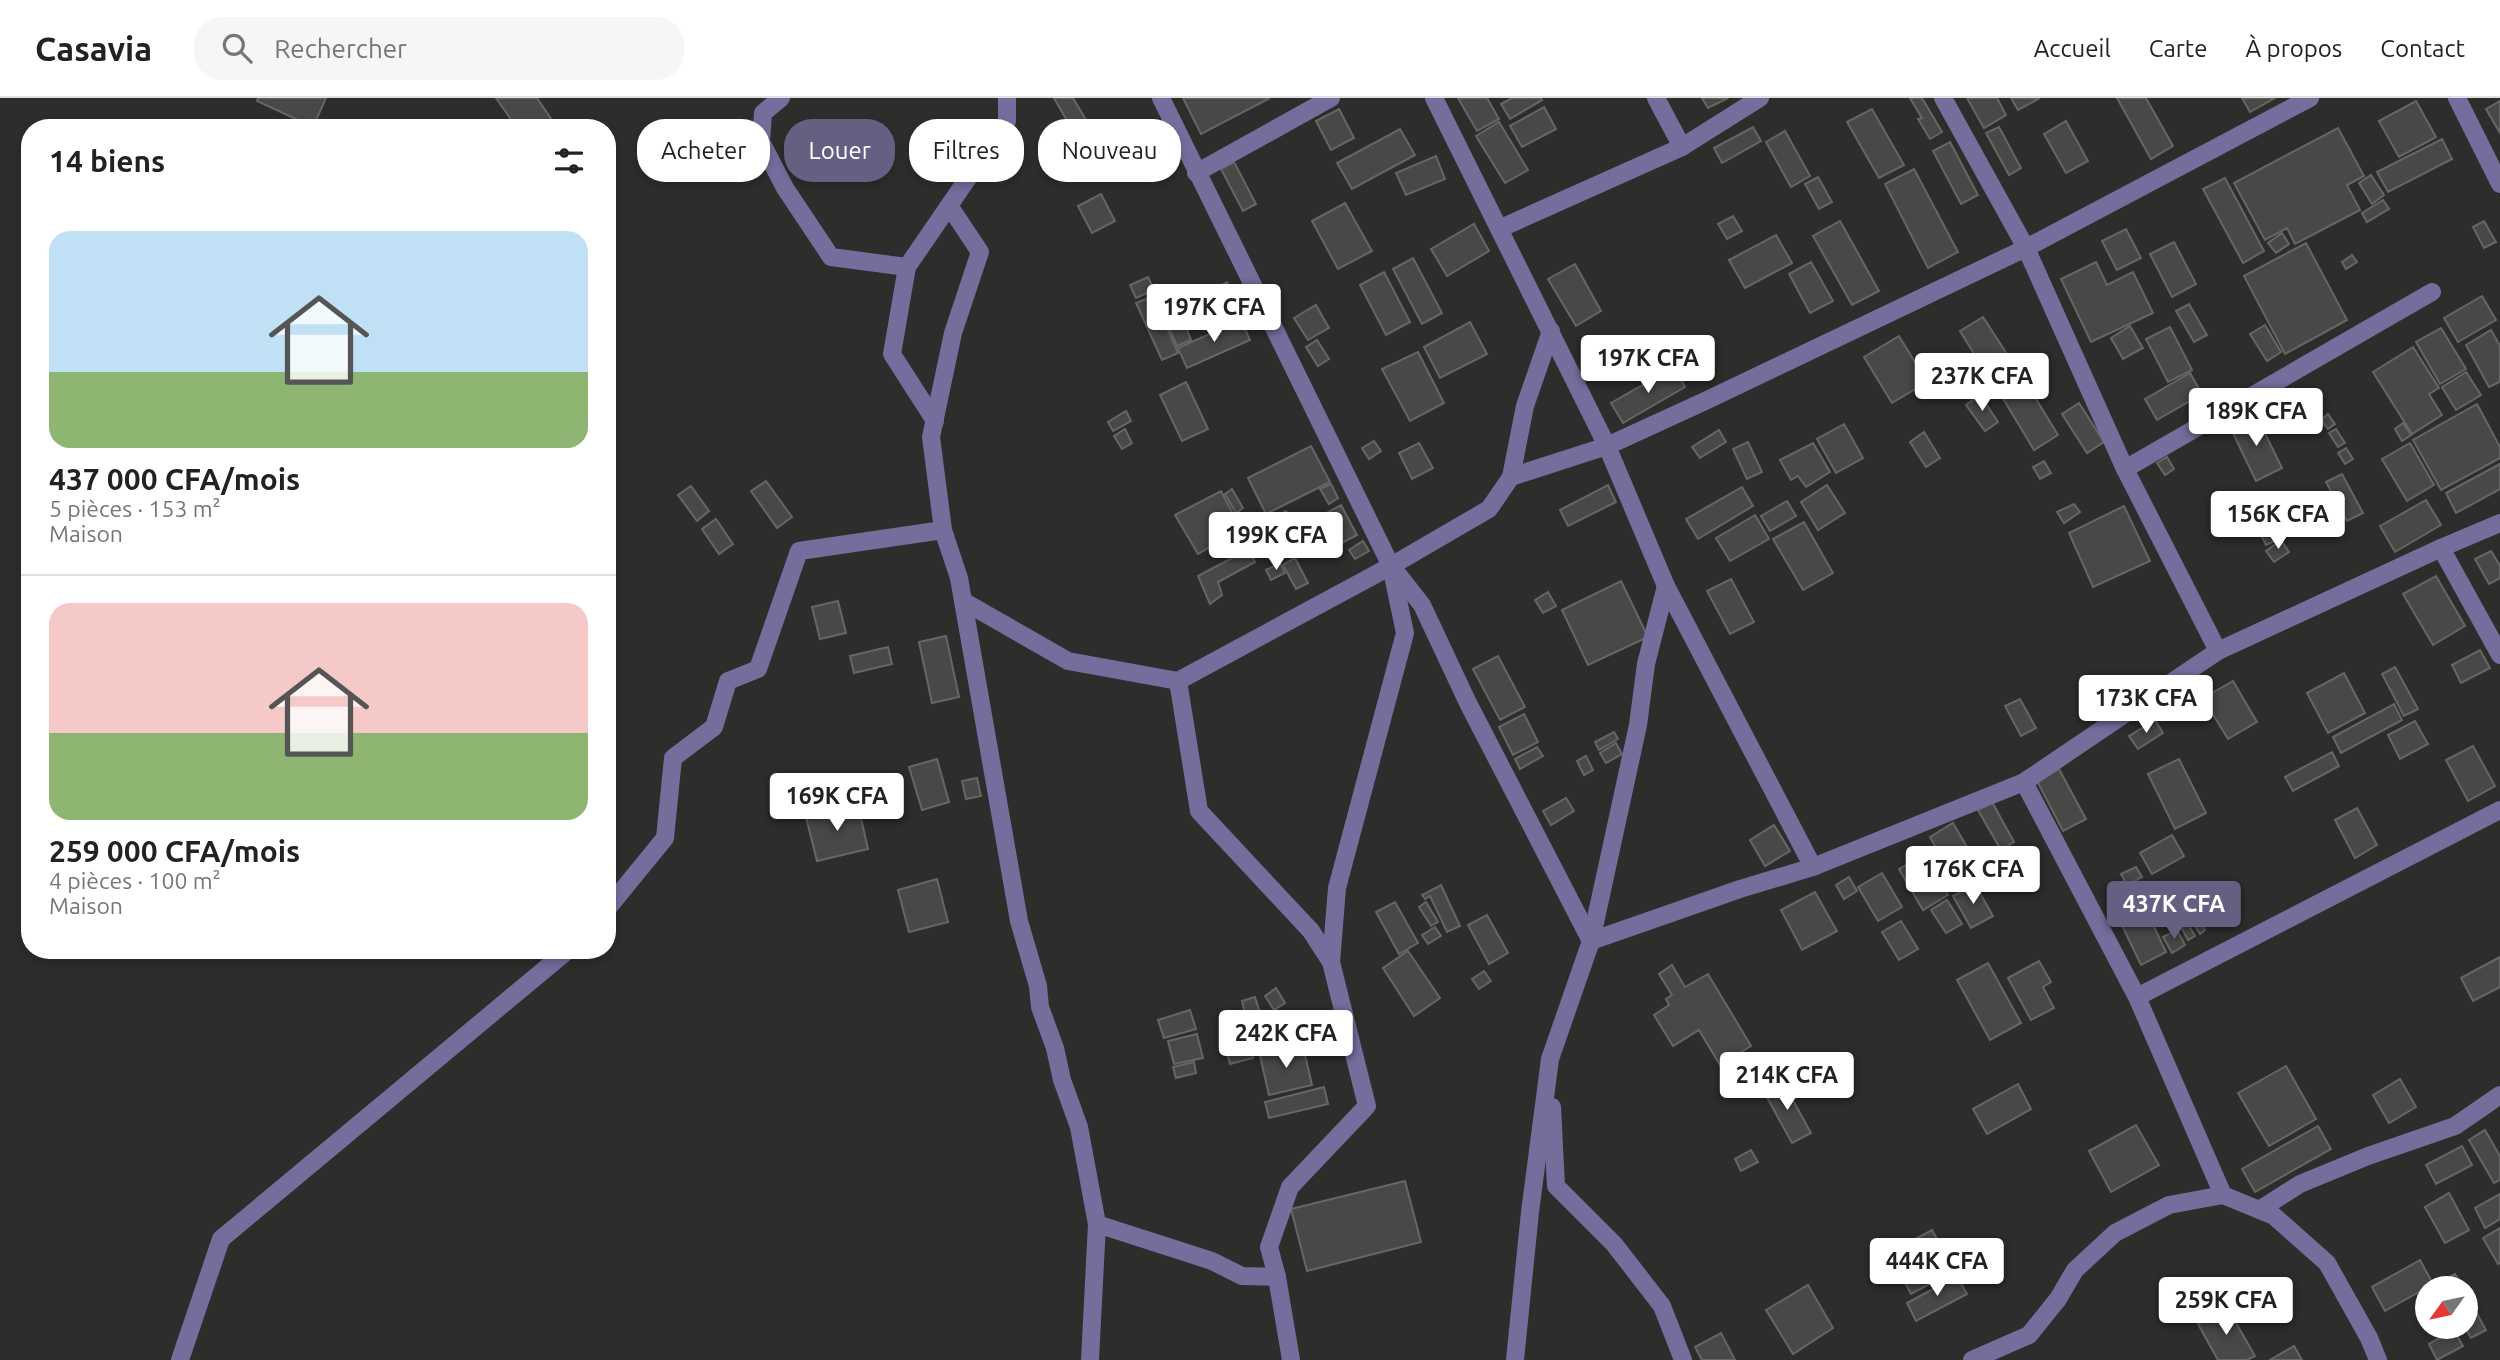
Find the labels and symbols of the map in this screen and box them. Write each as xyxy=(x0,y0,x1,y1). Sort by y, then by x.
pin: 197K CFA xyxy=(1142,285,1286,344)
pin: 197K CFA xyxy=(1576,336,1720,395)
pin: 237K CFA xyxy=(1910,354,2054,413)
pin: 189K CFA xyxy=(2184,388,2328,448)
pin: 156K CFA xyxy=(2206,491,2350,551)
pin: 199K CFA xyxy=(1204,512,1348,572)
pin: 173K CFA xyxy=(2074,676,2218,735)
pin: 169K CFA xyxy=(765,774,909,833)
pin: 176K CFA xyxy=(1901,846,2045,906)
pin: 437K CFA xyxy=(2102,882,2246,941)
pin: 242K CFA xyxy=(1214,1010,1358,1070)
pin: 214K CFA xyxy=(1715,1052,1859,1112)
pin: 444K CFA xyxy=(1865,1238,2009,1298)
north arrow xyxy=(2415,1276,2478,1339)
pin: 259K CFA xyxy=(2154,1278,2298,1337)

